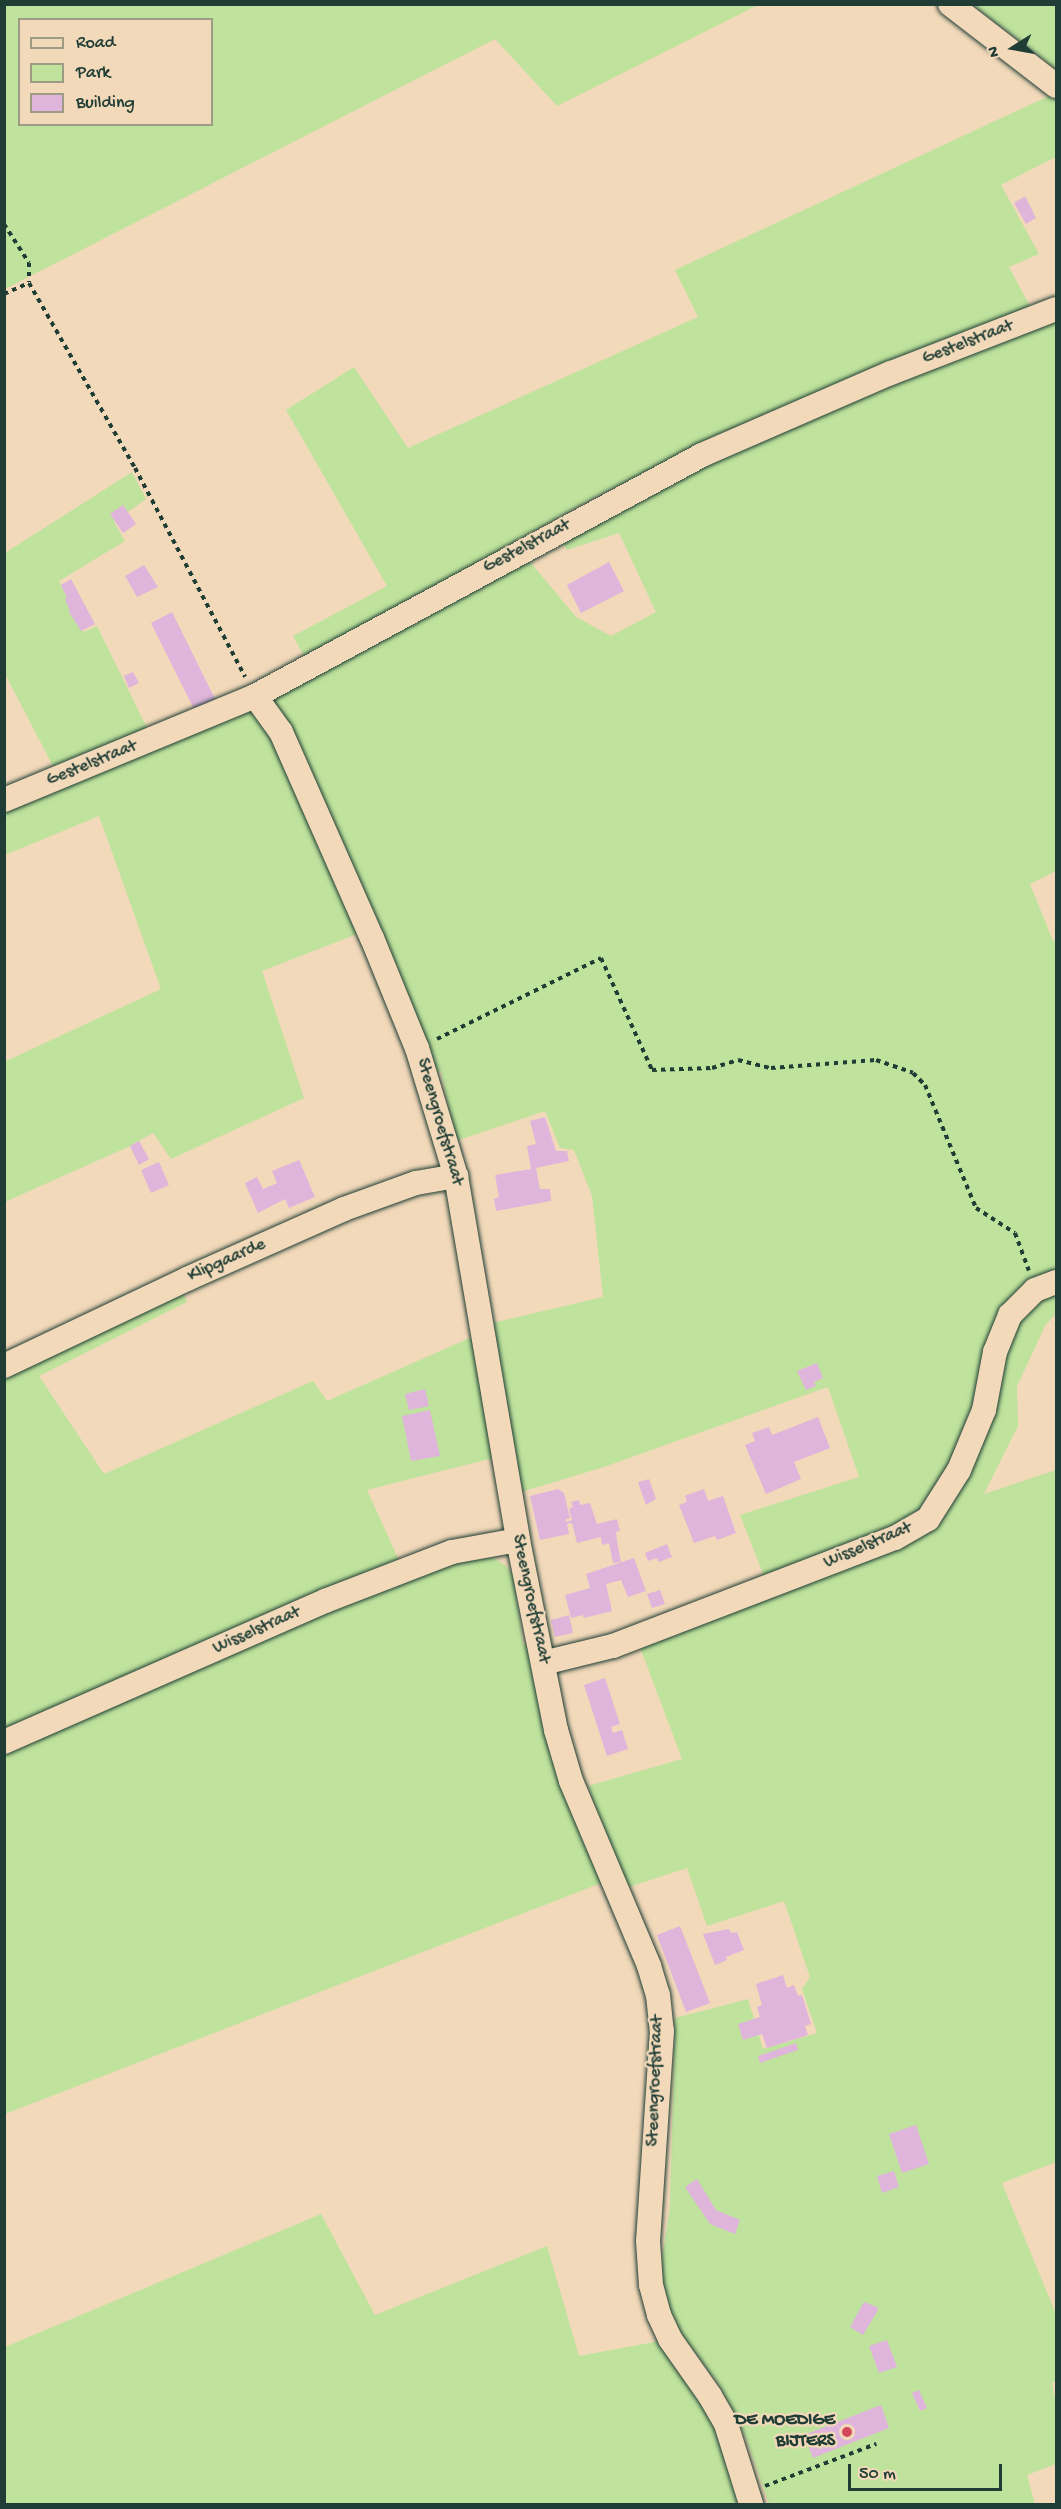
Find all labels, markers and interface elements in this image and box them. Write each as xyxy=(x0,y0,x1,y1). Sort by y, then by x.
legend xyxy=(18,18,213,126)
north arrow xyxy=(983,18,1043,78)
text: Road xyxy=(76,33,115,54)
text: N xyxy=(985,45,1005,58)
text: Park xyxy=(76,63,110,84)
text: Building xyxy=(76,93,135,114)
street label: Gestelstraat xyxy=(920,316,1016,370)
street label: Gestelstraat xyxy=(480,515,574,579)
street label: Gestelstraat xyxy=(44,736,140,792)
street label: Steengroefstraat xyxy=(411,1056,467,1188)
street label: Klipgaarde xyxy=(185,1234,269,1288)
street label: Wisselstraat xyxy=(821,1518,915,1574)
street label: Steengroefstraat xyxy=(506,1533,554,1665)
street label: Wisselstraat xyxy=(210,1602,304,1660)
street label: Steengroefstraat xyxy=(643,2015,669,2147)
place label: DE MOEDIGE BIJTERS xyxy=(735,2411,835,2454)
marker: DE MOEDIGE BIJTERS xyxy=(840,2425,854,2439)
scale bar xyxy=(851,2452,1006,2490)
text: 50 m xyxy=(859,2464,896,2485)

